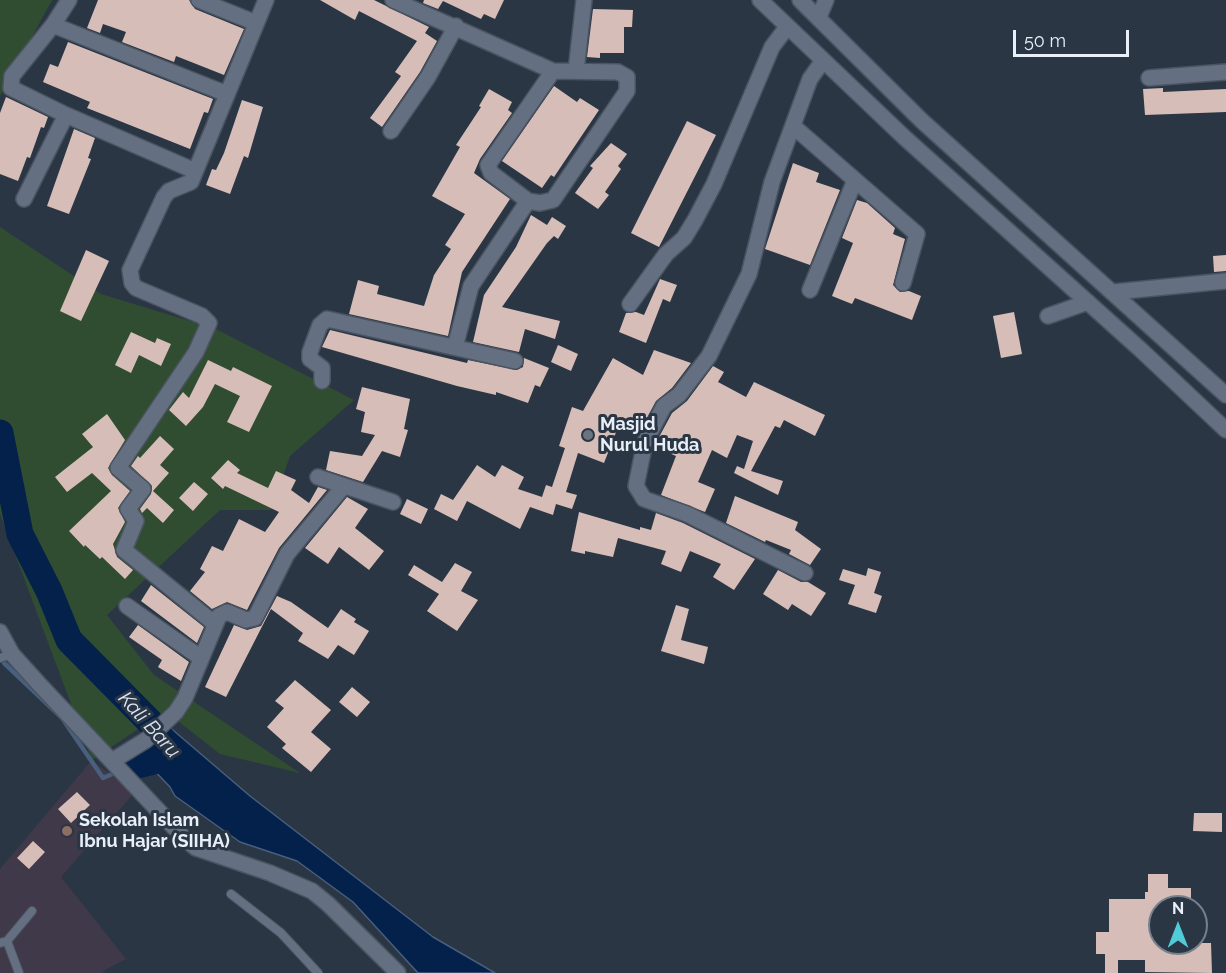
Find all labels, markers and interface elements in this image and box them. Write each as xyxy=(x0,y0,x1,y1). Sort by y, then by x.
scale bar xyxy=(1016,18,1132,56)
text: 50 m xyxy=(1024,30,1066,51)
place label: Masjid Nurul Huda xyxy=(600,414,699,456)
marker: Masjid Nurul Huda xyxy=(581,428,595,442)
water label: Kali Baru xyxy=(113,687,185,763)
place label: Sekolah Islam Ibnu Hajar (SIIHA) xyxy=(79,810,230,852)
marker: Sekolah Islam Ibnu Hajar (SIIHA) xyxy=(60,824,74,838)
north arrow xyxy=(1148,895,1208,955)
text: N xyxy=(1172,899,1184,918)

